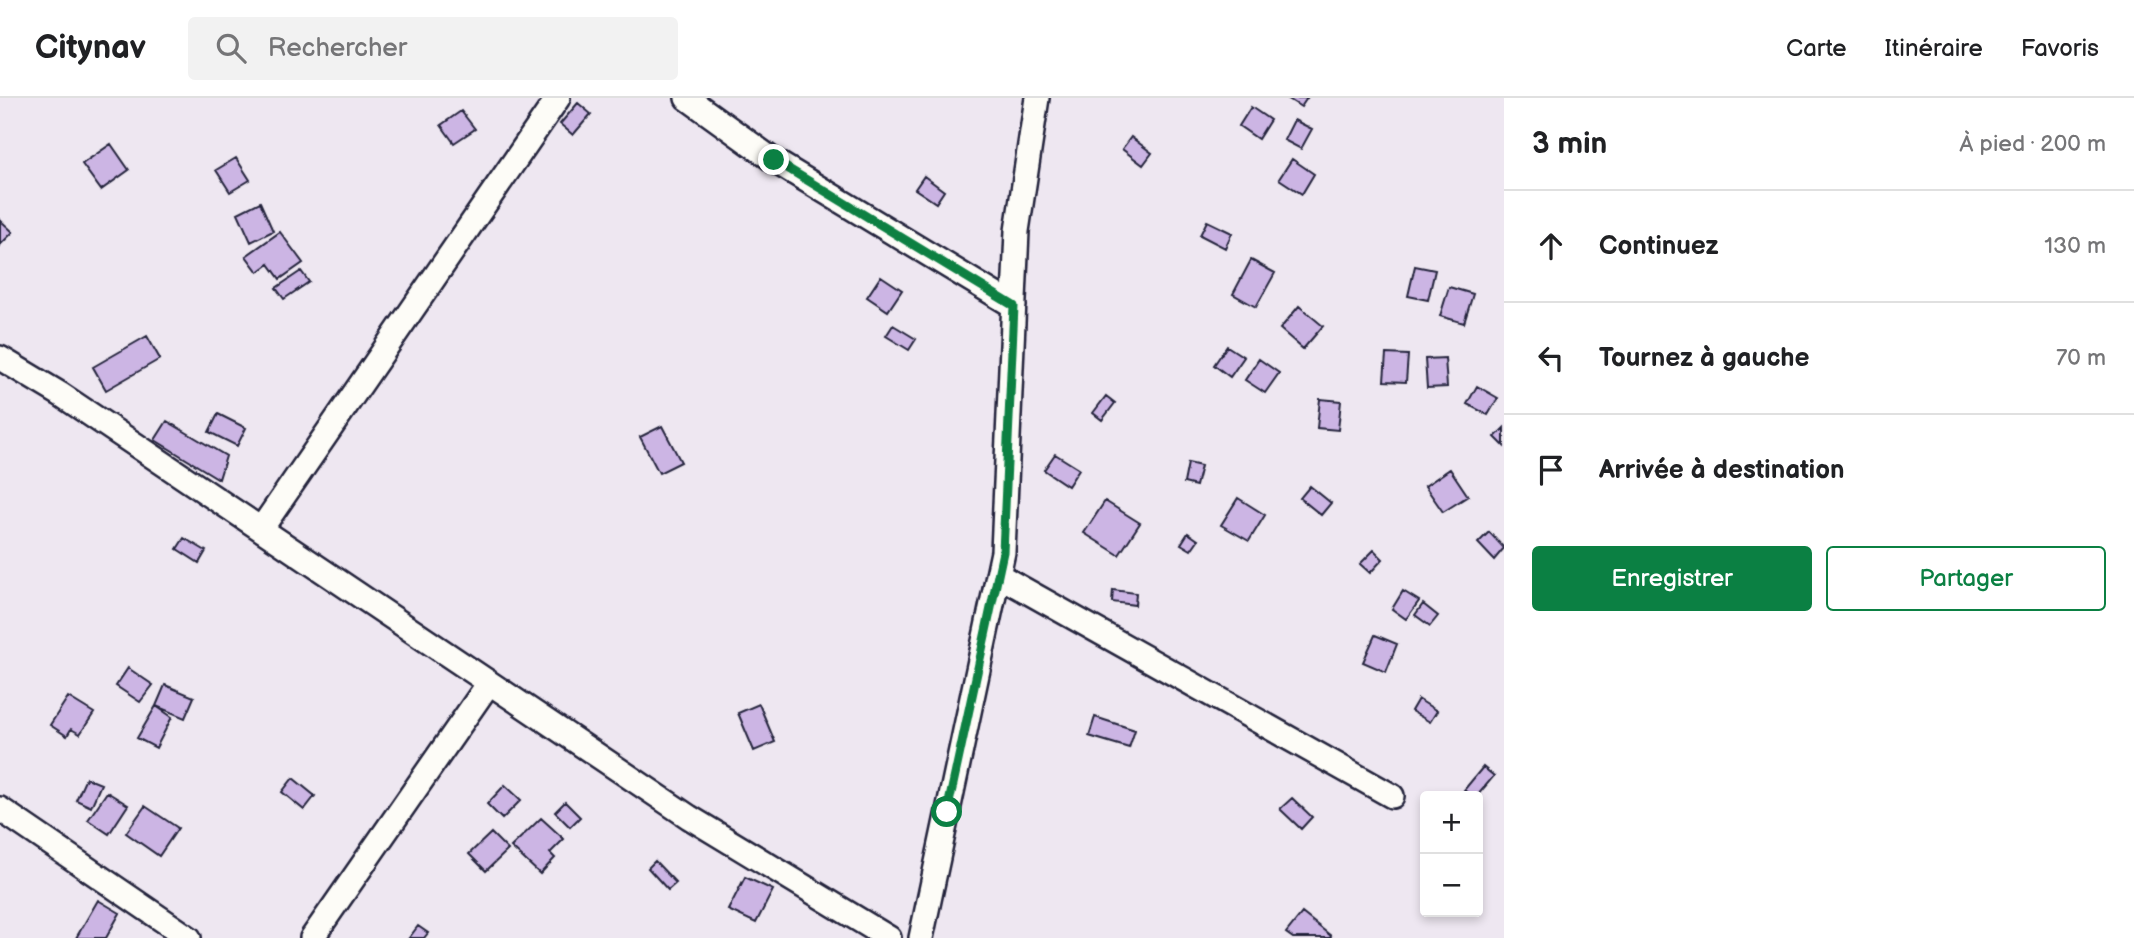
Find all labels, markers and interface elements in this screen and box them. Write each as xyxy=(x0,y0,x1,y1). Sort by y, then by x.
search box xyxy=(188,17,678,80)
text: Citynav xyxy=(35,28,146,68)
icon: search xyxy=(212,29,250,67)
text: Rechercher xyxy=(268,33,407,64)
text: Carte xyxy=(1786,34,1847,63)
text: Itinéraire xyxy=(1885,34,1983,63)
text: Favoris xyxy=(2021,34,2099,63)
text: 3 min xyxy=(1532,126,1607,162)
text: À pied · 200 m xyxy=(1959,130,2106,158)
route end xyxy=(758,144,789,175)
icon: ahead xyxy=(1532,227,1570,265)
text: Continuez xyxy=(1599,231,1719,262)
text: 130 m xyxy=(2044,232,2106,260)
icon: left xyxy=(1532,339,1570,377)
text: Tournez à gauche xyxy=(1599,343,1810,374)
text: 70 m xyxy=(2056,344,2106,372)
icon: arrive xyxy=(1532,451,1570,489)
text: Arrivée à destination xyxy=(1599,455,1845,486)
button: Enregistrer xyxy=(1532,546,1812,611)
button: Partager xyxy=(1826,546,2106,611)
map controls xyxy=(1420,791,1483,917)
button: + xyxy=(1420,791,1483,854)
route start xyxy=(931,796,962,827)
button: − xyxy=(1420,854,1483,917)

